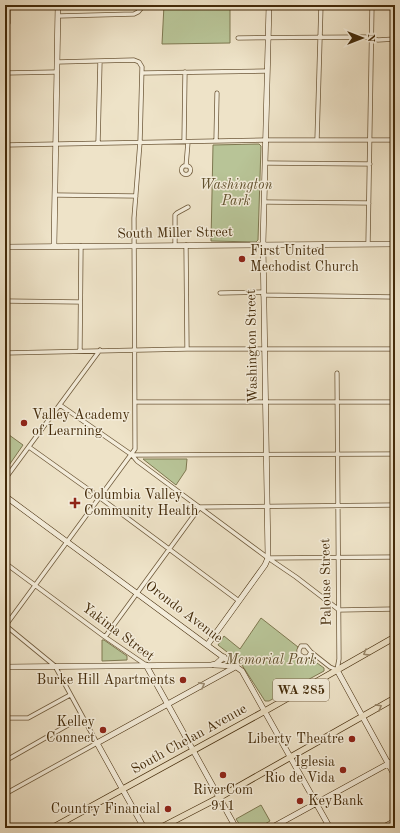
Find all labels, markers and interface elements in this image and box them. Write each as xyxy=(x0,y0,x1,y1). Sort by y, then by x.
north arrow xyxy=(342,18,382,58)
text: N xyxy=(365,34,376,43)
park label: Washington Park xyxy=(200,178,272,208)
street label: South Miller Street xyxy=(117,225,233,241)
place label: First United Mechodist Church xyxy=(250,244,359,274)
marker: First United Mechodist Church xyxy=(237,254,247,264)
street label: Washington Street xyxy=(244,289,260,403)
place label: Valley Academy of Learning xyxy=(32,408,131,438)
marker: Valley Academy of Learning xyxy=(19,418,29,428)
place label: Columbia Valley Community Health xyxy=(84,488,199,518)
marker: Columbia Valley Community Health xyxy=(69,497,81,509)
street label: Palouse Street xyxy=(318,538,334,626)
street label: Orondo Avenue xyxy=(143,579,225,645)
street label: Yakima Street xyxy=(79,600,157,664)
one-way arrow xyxy=(363,649,370,656)
park label: Memorial Park xyxy=(224,653,317,667)
place label: Burke Hill Apartments xyxy=(37,673,175,687)
marker: Burke Hill Apartments xyxy=(178,675,188,685)
road number: WA 285 xyxy=(273,679,329,701)
one-way arrow xyxy=(198,682,205,690)
street label: South Chelan Avenue xyxy=(129,701,249,777)
one-way arrow xyxy=(374,705,382,712)
place label: Kelley Connect xyxy=(46,715,96,745)
marker: Kelley Connect xyxy=(98,725,108,735)
place label: Liberty Theatre xyxy=(247,732,344,746)
marker: Liberty Theatre xyxy=(347,734,357,744)
place label: Iglesia Rio de Vida xyxy=(264,755,335,785)
marker: Iglesia Rio de Vida xyxy=(338,765,348,775)
marker: RiverCom 911 xyxy=(218,770,228,780)
place label: RiverCom 911 xyxy=(193,783,253,813)
place label: KeyBank xyxy=(308,794,364,808)
marker: KeyBank xyxy=(295,796,305,806)
place label: Country Financial xyxy=(51,802,160,816)
marker: Country Financial xyxy=(163,804,173,814)

